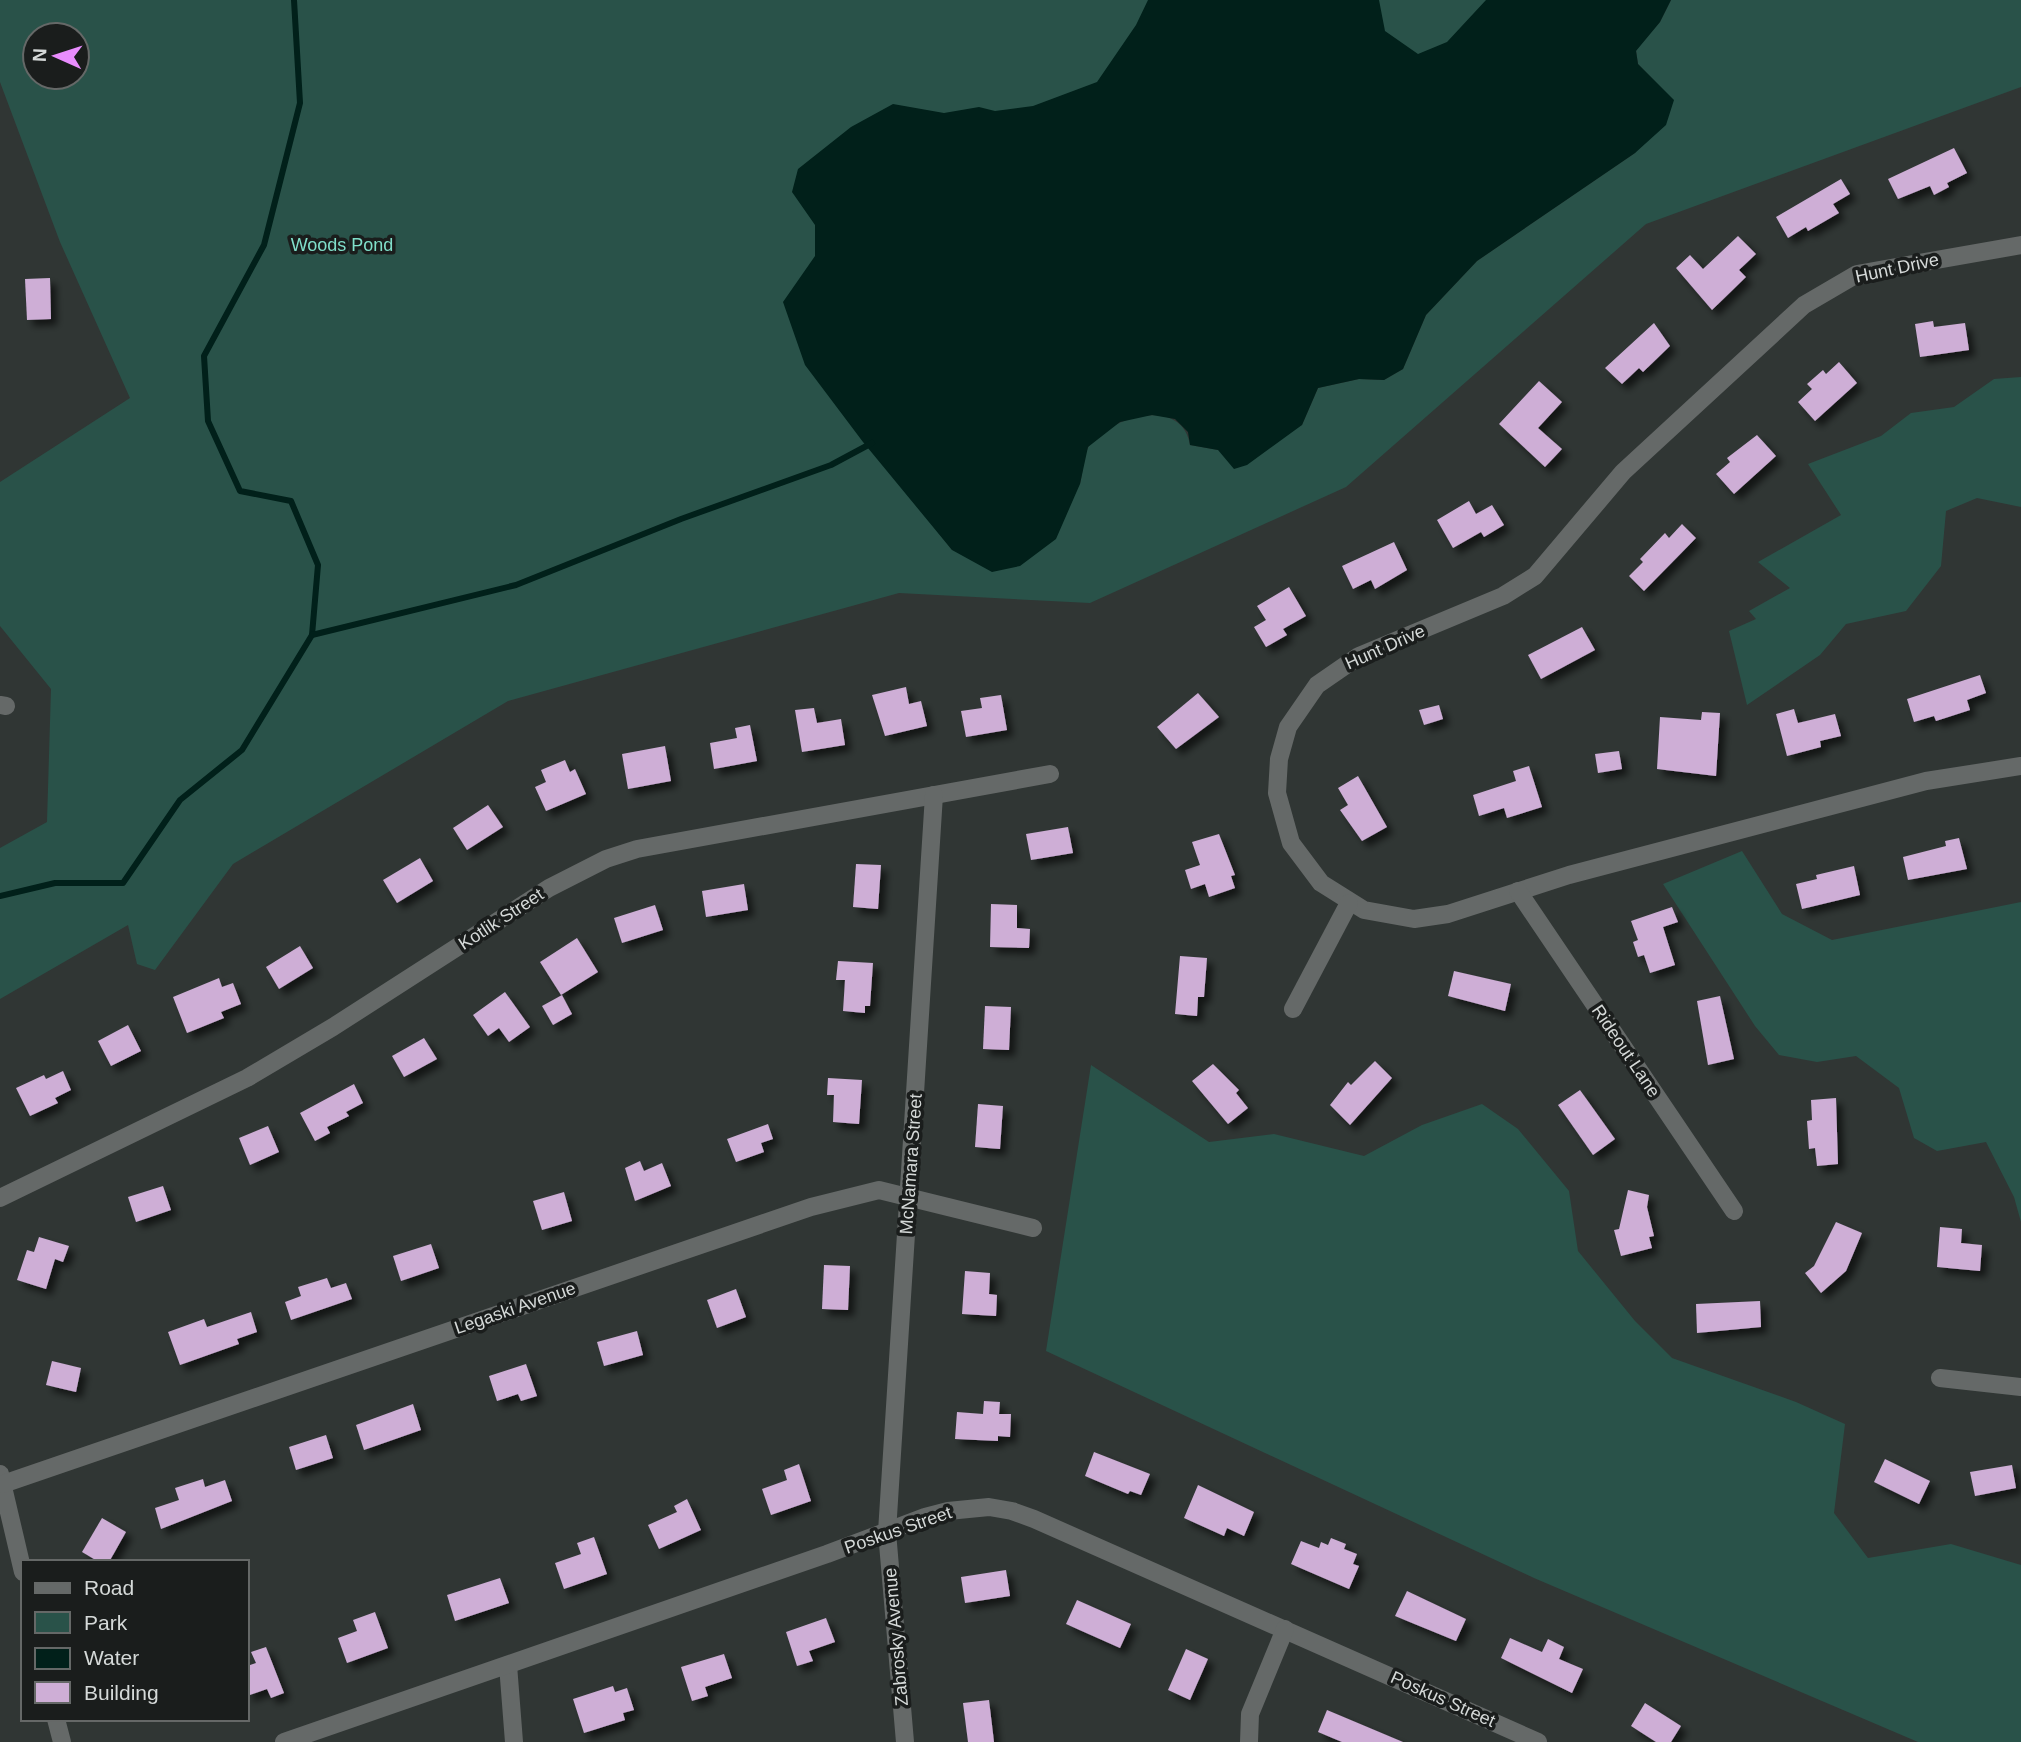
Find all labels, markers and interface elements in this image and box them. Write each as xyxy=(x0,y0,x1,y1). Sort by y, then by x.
north arrow xyxy=(21,21,91,91)
text: N xyxy=(29,48,50,63)
park label: Woods Pond xyxy=(291,235,393,255)
street label: Hunt Drive xyxy=(1853,249,1941,287)
street label: Hunt Drive xyxy=(1342,621,1428,673)
street label: Kotlik Street xyxy=(455,884,547,954)
street label: Rideout Lane xyxy=(1588,1001,1664,1101)
street label: McNamara Street xyxy=(896,1093,926,1235)
street label: Legaski Avenue xyxy=(452,1278,578,1338)
street label: Poskus Street xyxy=(842,1502,954,1558)
legend xyxy=(21,1560,248,1721)
street label: Zabrosky Avenue xyxy=(880,1567,912,1707)
text: Road xyxy=(84,1576,134,1599)
text: Park xyxy=(84,1611,128,1634)
text: Water xyxy=(84,1646,139,1669)
street label: Poskus Street xyxy=(1388,1667,1498,1731)
text: Building xyxy=(84,1681,159,1704)

